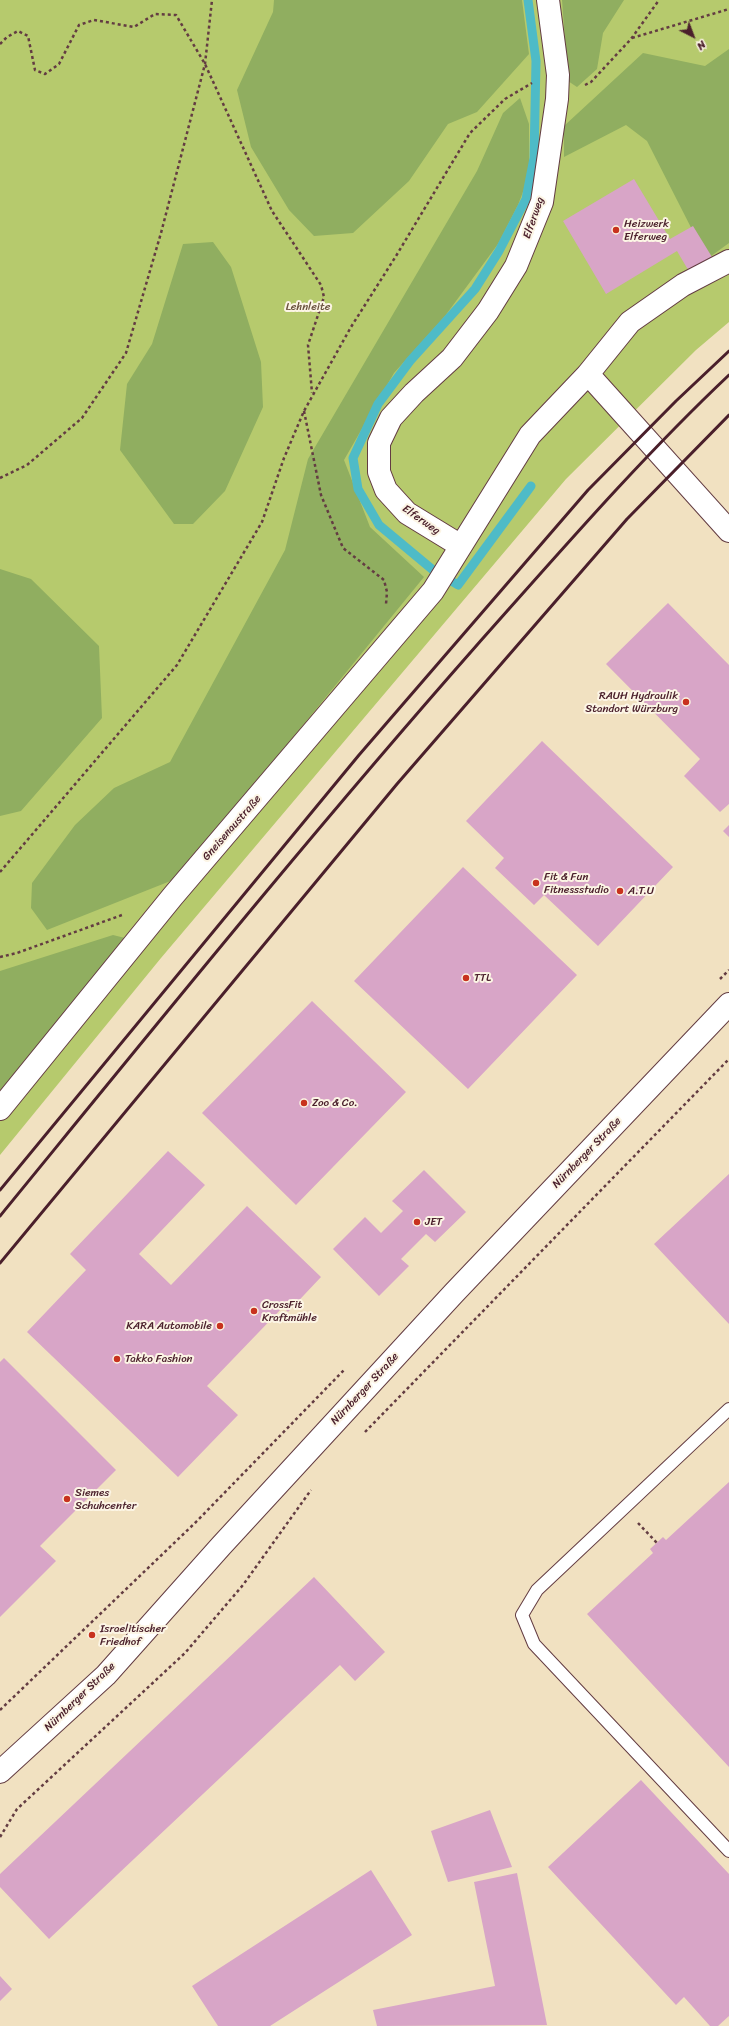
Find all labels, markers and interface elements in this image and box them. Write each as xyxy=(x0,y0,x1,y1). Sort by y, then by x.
north arrow xyxy=(673,16,713,56)
text: N xyxy=(692,36,711,55)
street label: Elferweg xyxy=(521,196,547,240)
place label: Heizwerk Elferweg xyxy=(624,217,669,243)
marker: Heizwerk Elferweg xyxy=(611,225,621,235)
park label: Lehnleite xyxy=(286,300,330,314)
street label: Elferweg xyxy=(400,502,442,538)
place label: RAUH Hydraulik Standort Würzburg xyxy=(585,689,678,715)
marker: RAUH Hydraulik Standort Würzburg xyxy=(681,697,691,707)
street label: Gneisenaustraße xyxy=(200,793,264,863)
place label: Fit & Fun Fitnessstudio xyxy=(544,870,609,896)
marker: Fit & Fun Fitnessstudio xyxy=(531,878,541,888)
place label: A.T.U xyxy=(628,884,654,898)
marker: A.T.U xyxy=(615,886,625,896)
place label: TTL xyxy=(474,971,491,985)
marker: TTL xyxy=(461,973,471,983)
place label: Zoo & Co. xyxy=(312,1096,358,1110)
marker: Zoo & Co. xyxy=(299,1098,309,1108)
street label: Nürnberger Straße xyxy=(550,1115,624,1191)
place label: JET xyxy=(425,1215,442,1229)
marker: JET xyxy=(412,1217,422,1227)
place label: CrossFit Kraftmühle xyxy=(262,1298,317,1324)
marker: CrossFit Kraftmühle xyxy=(249,1306,259,1316)
place label: KARA Automobile xyxy=(126,1319,212,1333)
marker: KARA Automobile xyxy=(215,1321,225,1331)
street label: Nürnberger Straße xyxy=(328,1350,402,1428)
place label: Takko Fashion xyxy=(125,1352,193,1366)
marker: Takko Fashion xyxy=(112,1354,122,1364)
place label: Siemes Schuhcenter xyxy=(75,1486,136,1512)
marker: Siemes Schuhcenter xyxy=(62,1494,72,1504)
place label: Israelitischer Friedhof xyxy=(100,1622,166,1648)
marker: Israelitischer Friedhof xyxy=(87,1630,97,1640)
street label: Nürnberger Straße xyxy=(42,1660,118,1734)

